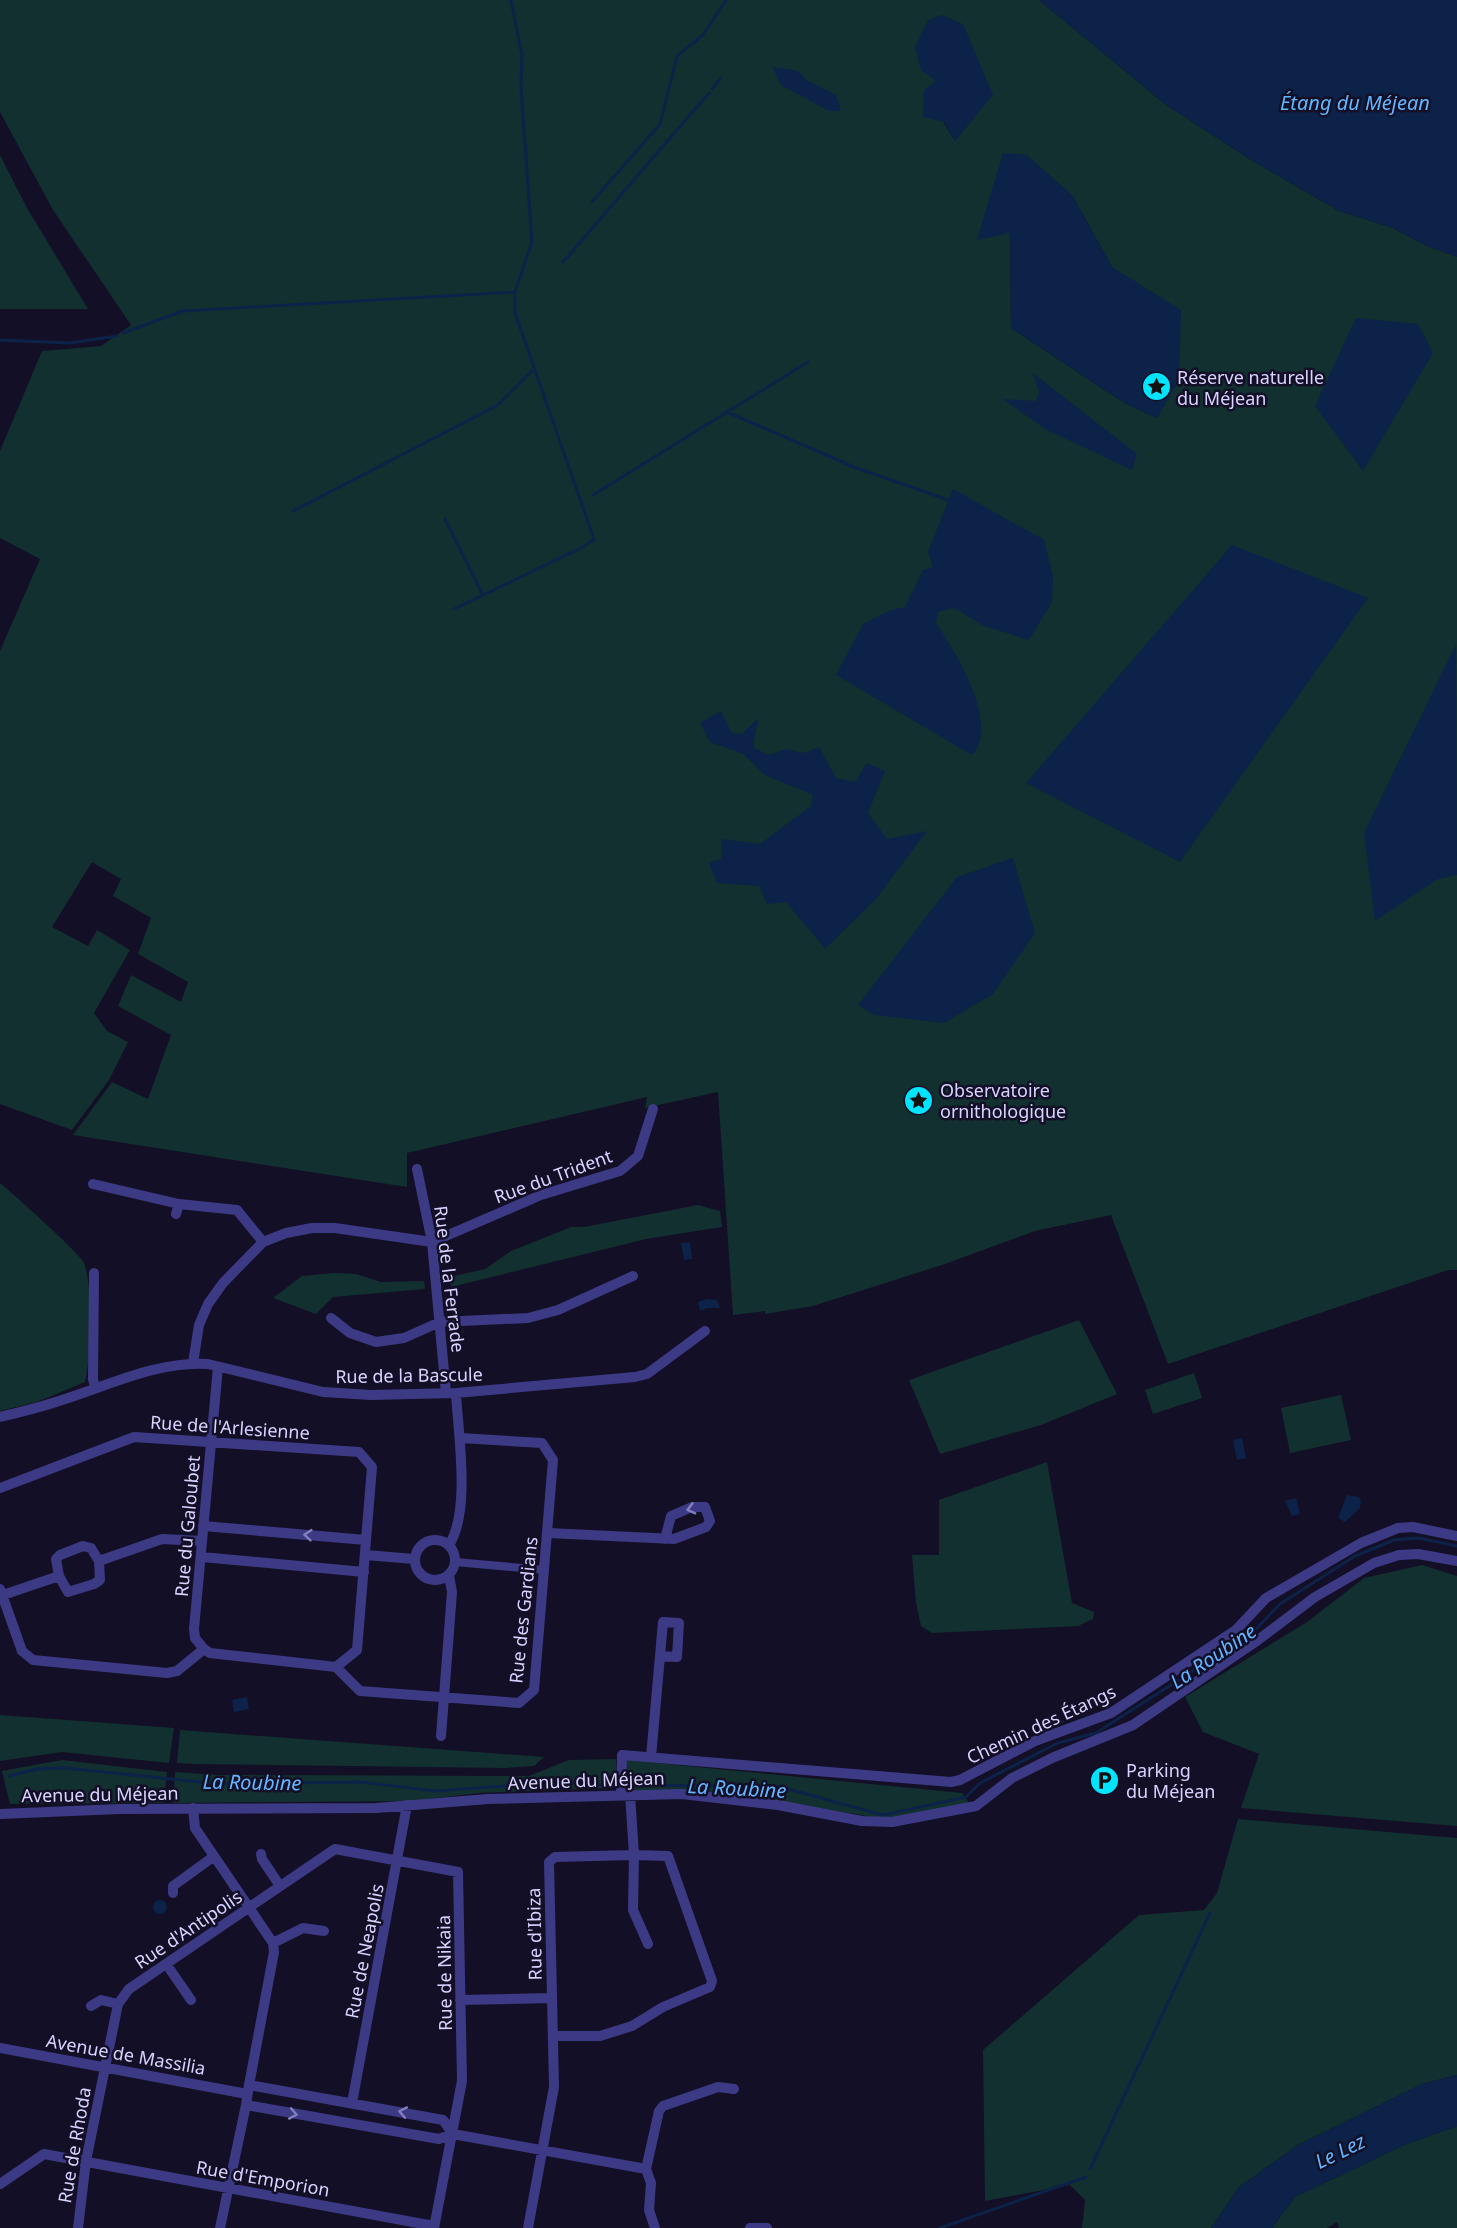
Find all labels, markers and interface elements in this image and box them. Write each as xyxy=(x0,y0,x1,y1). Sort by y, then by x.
water label: Étang du Méjean xyxy=(1280,89,1430,116)
place label: Réserve naturelle du Méjean xyxy=(1177,365,1324,410)
place icon: Réserve naturelle du Méjean xyxy=(1140,371,1172,403)
place label: Observatoire ornithologique xyxy=(940,1078,1066,1123)
place icon: Observatoire ornithologique xyxy=(903,1084,935,1116)
street label: Rue du Trident xyxy=(491,1143,616,1208)
street label: Rue de la Ferrade xyxy=(429,1204,471,1354)
street label: Rue de la Bascule xyxy=(335,1362,483,1388)
street label: Rue de l'Arlesienne xyxy=(149,1409,311,1445)
street label: Rue du Galoubet xyxy=(169,1454,205,1598)
one-way arrow xyxy=(686,1501,696,1514)
one-way arrow xyxy=(303,1529,312,1542)
street label: Rue des Gardians xyxy=(503,1535,543,1685)
water label: La Roubine xyxy=(1165,1617,1261,1695)
street label: Chemin des Étangs xyxy=(963,1679,1119,1769)
place label: Parking du Méjean xyxy=(1126,1758,1215,1803)
parking icon: Parking du Méjean xyxy=(1089,1764,1121,1796)
street label: Avenue du Méjean xyxy=(507,1765,665,1795)
water label: La Roubine xyxy=(202,1768,302,1796)
water label: La Roubine xyxy=(687,1772,787,1804)
street label: Avenue du Méjean xyxy=(21,1781,179,1807)
street label: Rue de Neapolis xyxy=(339,1882,389,2020)
street label: Rue d'Antipolis xyxy=(130,1884,246,1974)
street label: Rue d'Ibiza xyxy=(521,1887,547,1981)
street label: Rue de Nikaia xyxy=(431,1915,457,2031)
street label: Avenue de Massilia xyxy=(44,2028,208,2080)
street label: Rue de Rhoda xyxy=(52,2085,96,2205)
one-way arrow xyxy=(398,2106,408,2119)
one-way arrow xyxy=(288,2107,298,2120)
water label: Le Lez xyxy=(1310,2127,1370,2175)
street label: Rue d'Emporion xyxy=(194,2154,332,2202)

